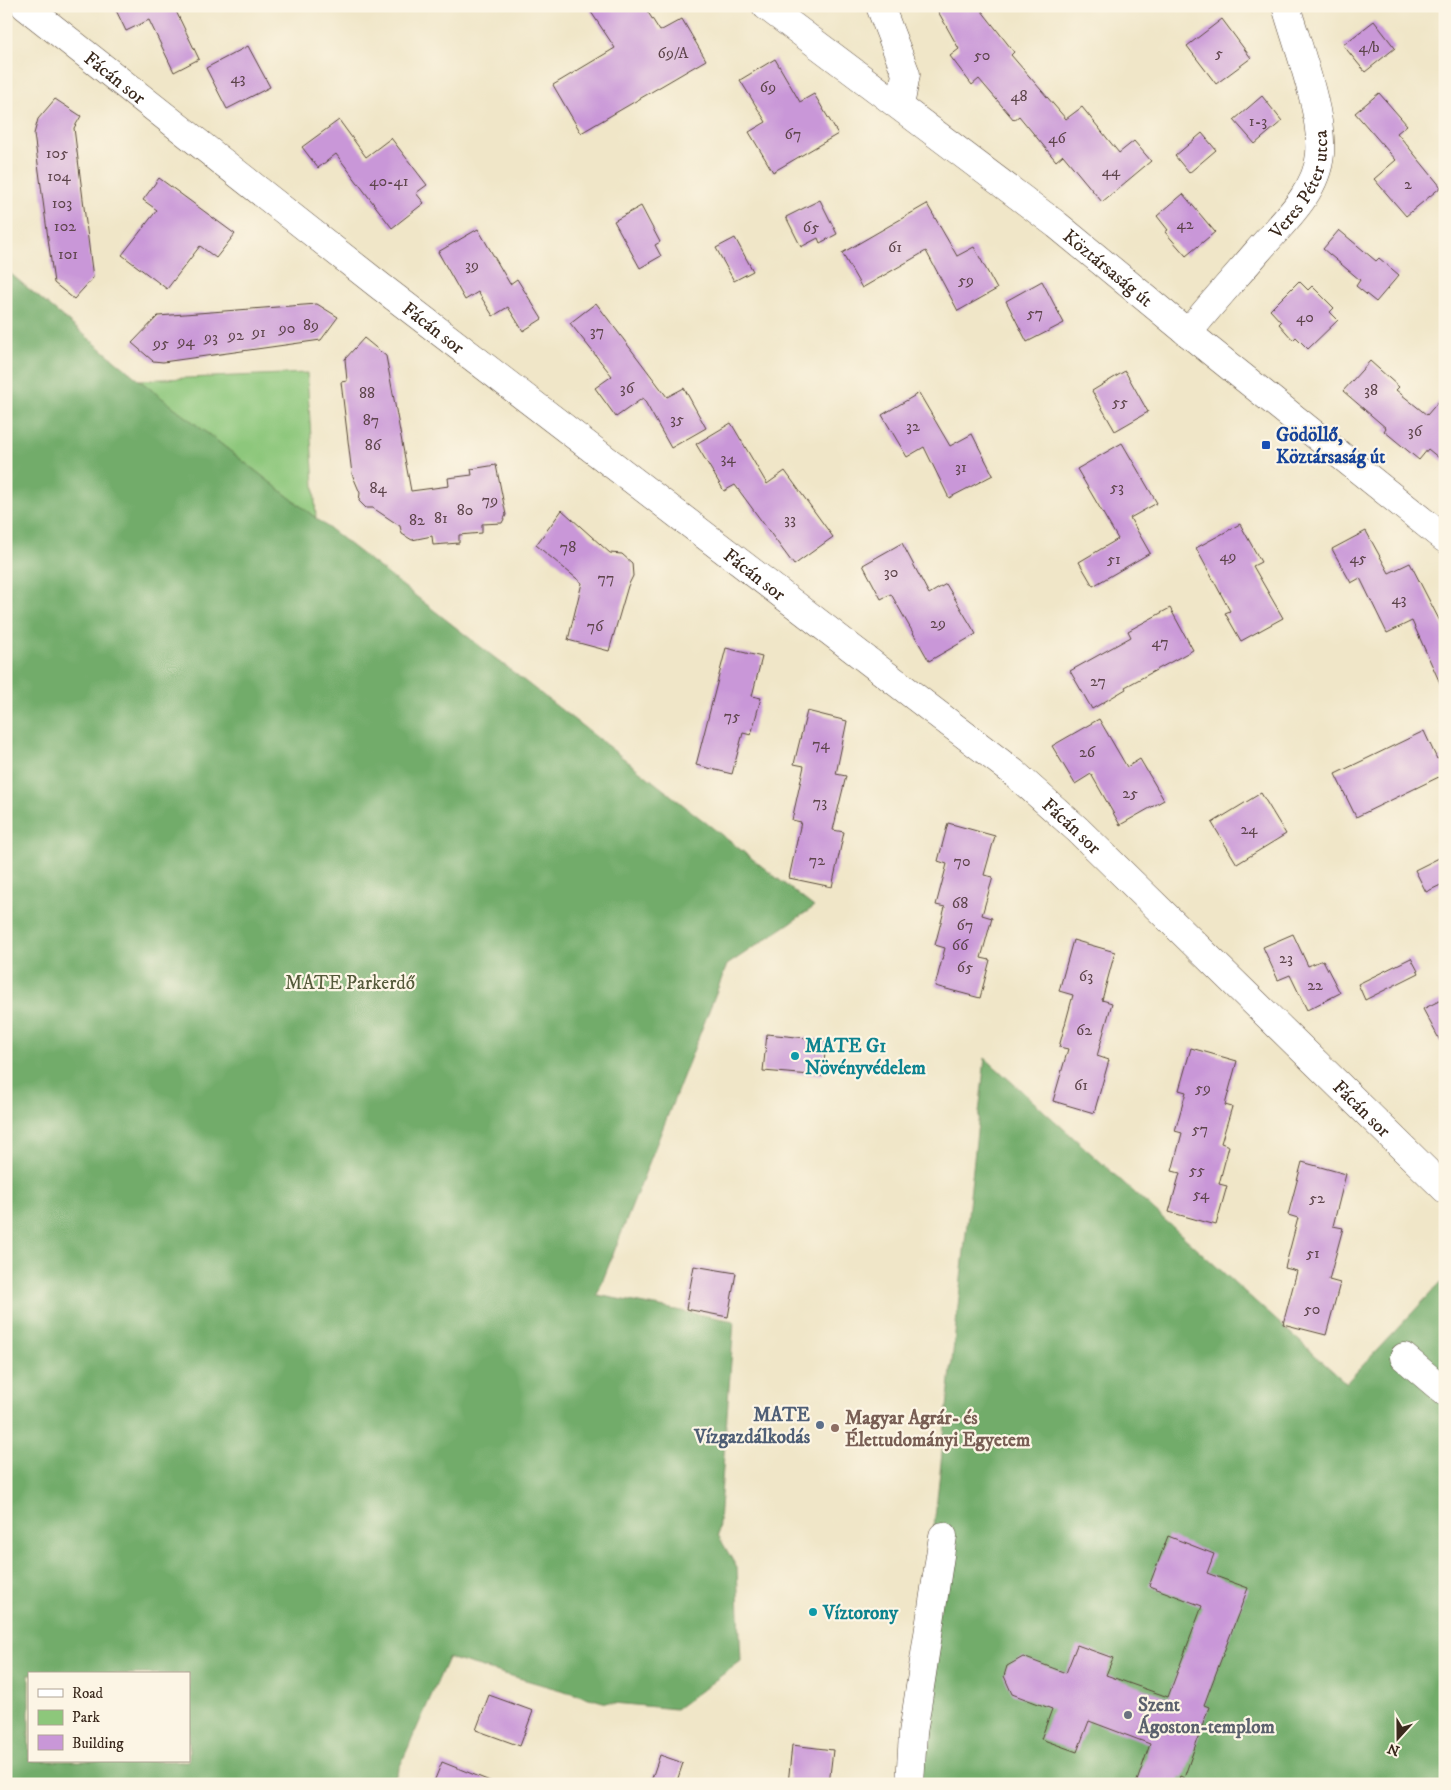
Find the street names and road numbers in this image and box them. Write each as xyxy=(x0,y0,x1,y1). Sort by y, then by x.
street label: Fácán sor xyxy=(79,47,150,110)
street label: Veres Péter utca xyxy=(1264,129,1333,245)
street label: Köztársaság út xyxy=(1058,225,1157,312)
street label: Fácán sor xyxy=(397,297,469,360)
street label: Fácán sor xyxy=(719,544,790,606)
street label: Fácán sor xyxy=(1037,794,1106,859)
street label: Fácán sor xyxy=(1327,1076,1395,1143)

